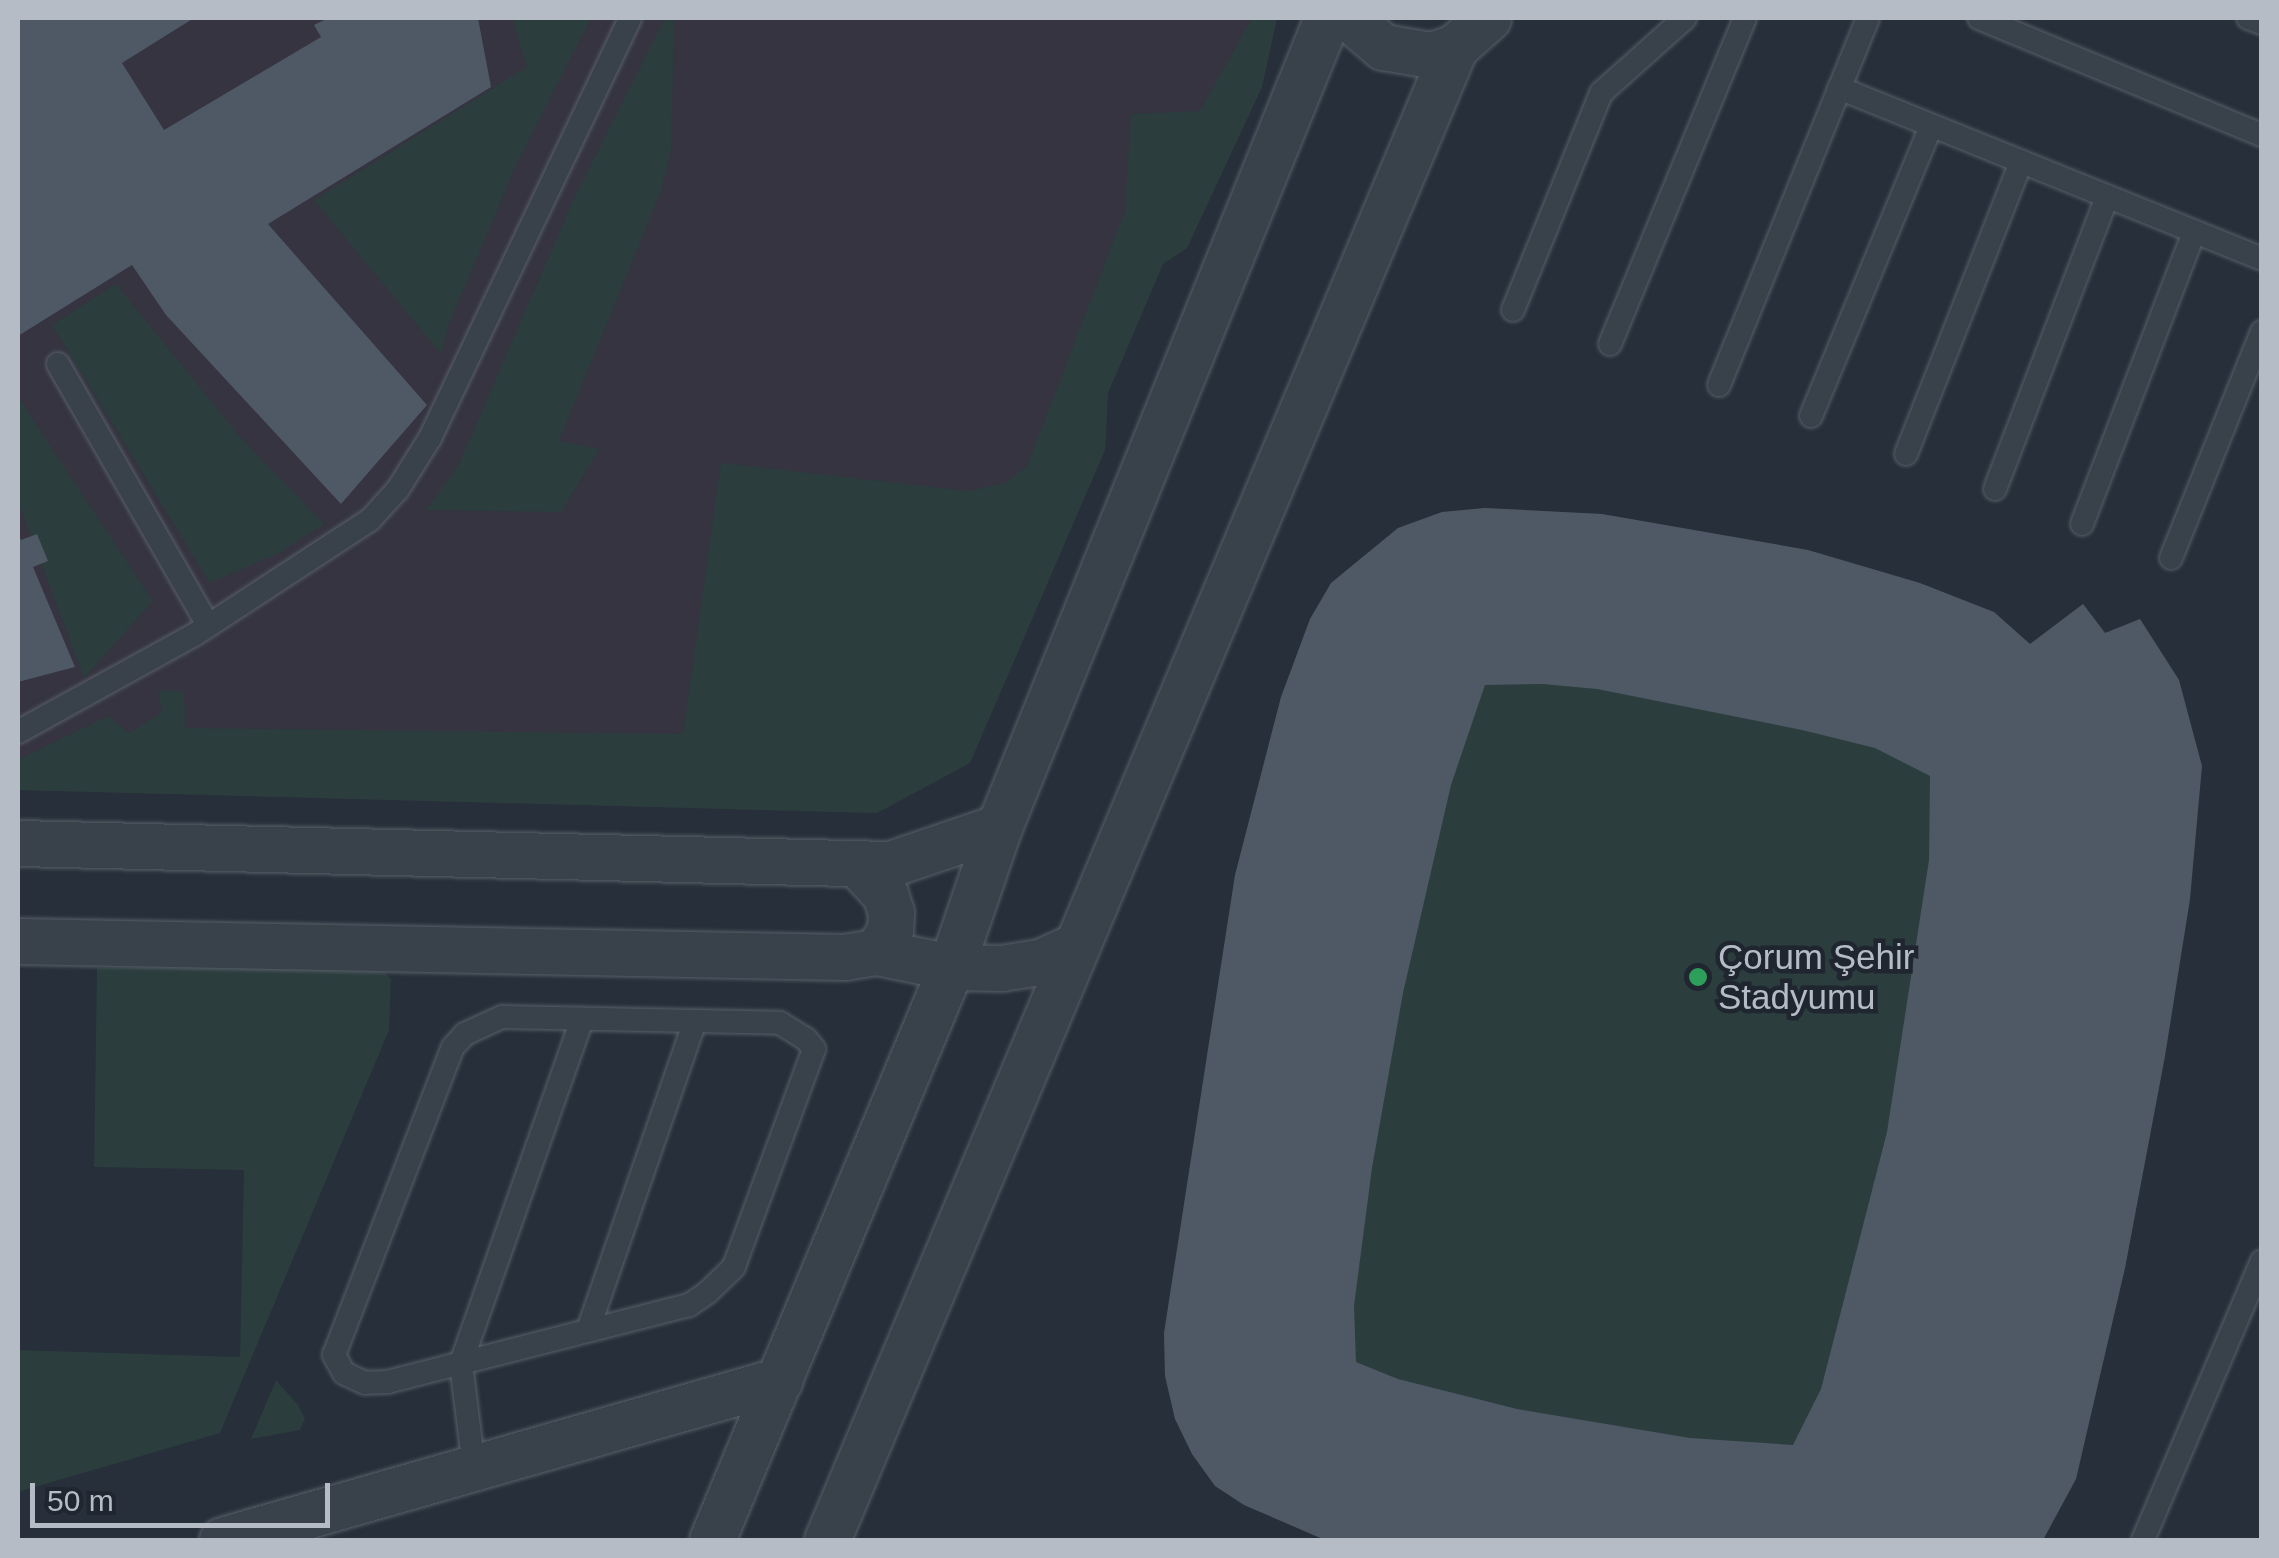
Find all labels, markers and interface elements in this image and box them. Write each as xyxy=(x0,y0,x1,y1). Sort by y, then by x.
place label: Çorum Şehir Stadyumu xyxy=(1718,936,1914,1018)
marker: Çorum Şehir Stadyumu xyxy=(1687,966,1709,988)
scale bar xyxy=(35,1463,335,1525)
text: 50 m xyxy=(47,1484,114,1517)

